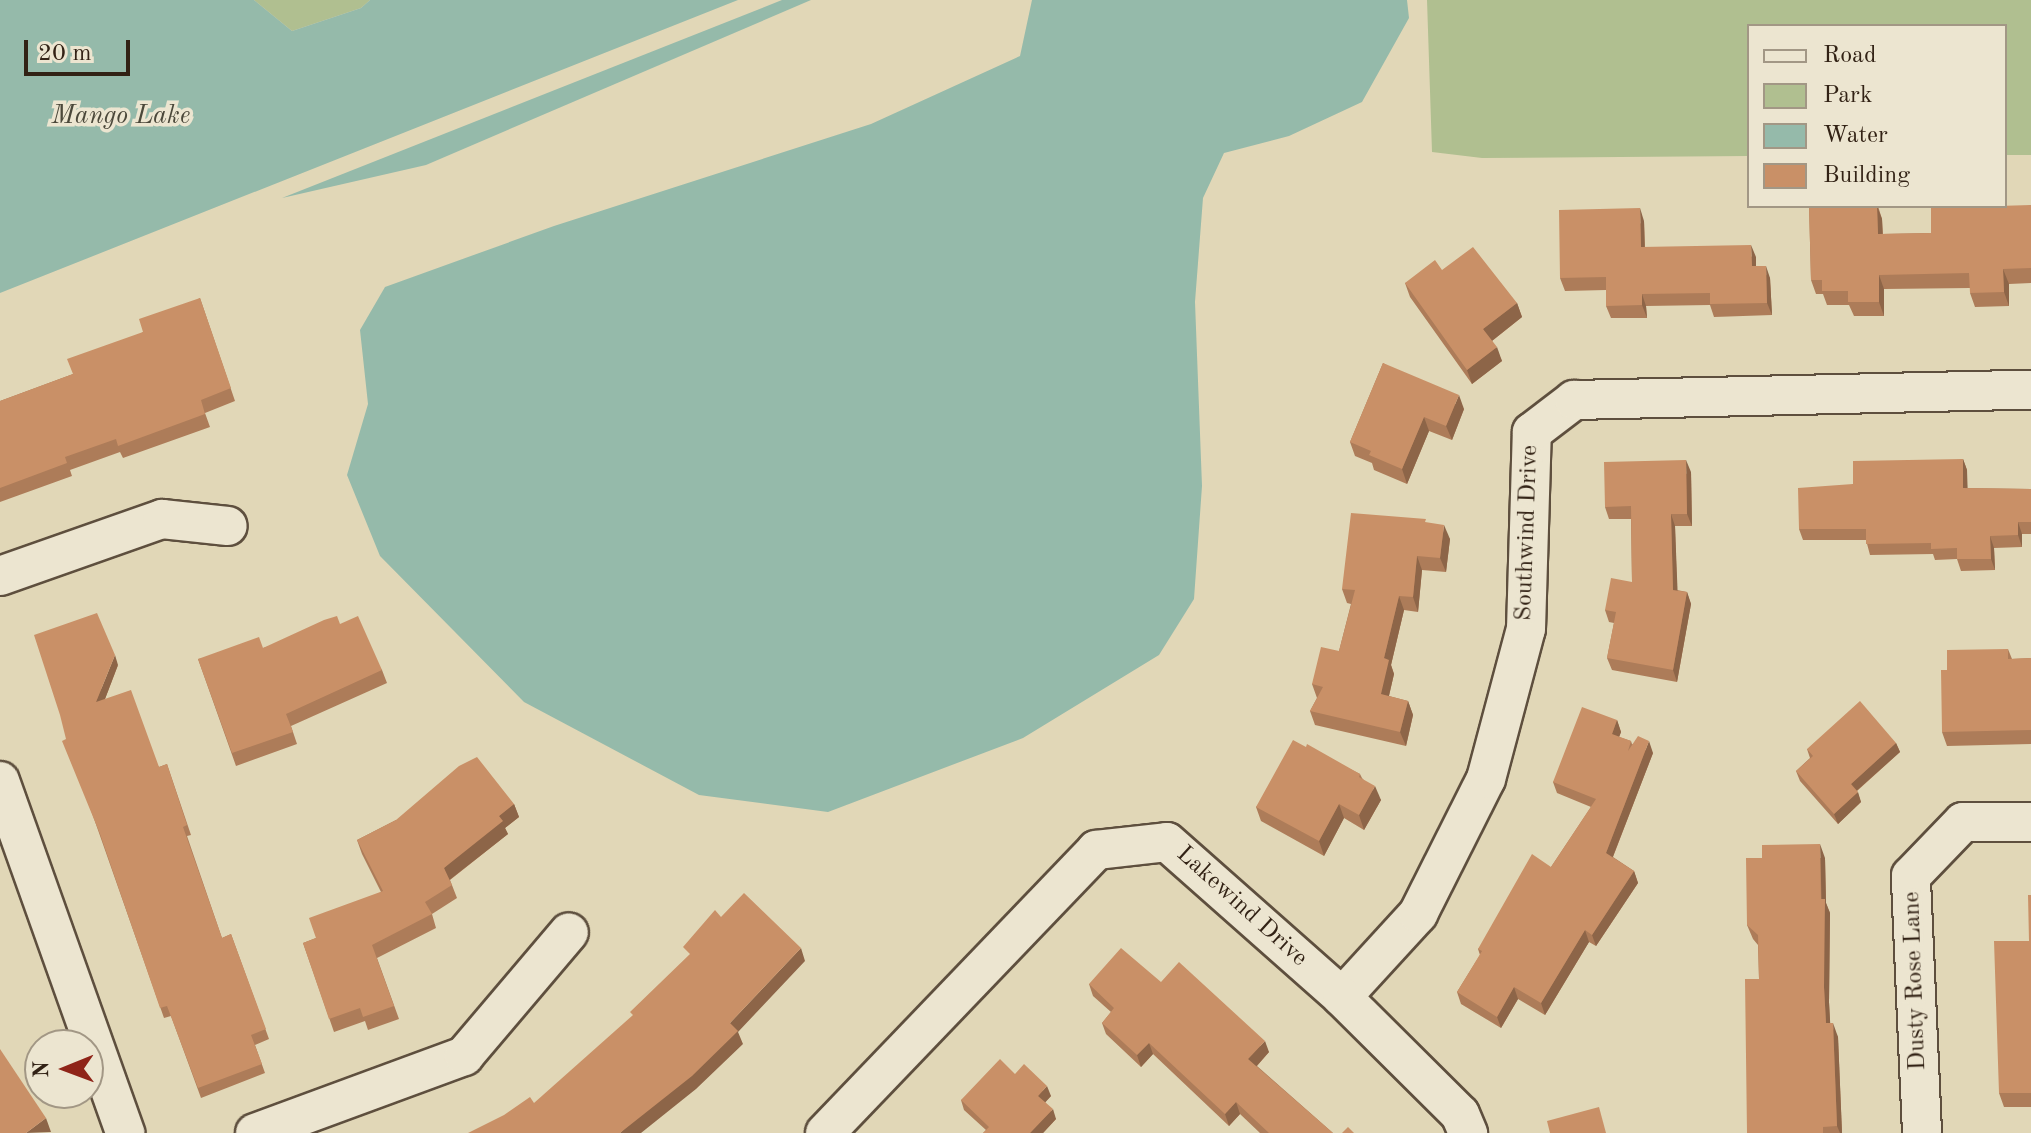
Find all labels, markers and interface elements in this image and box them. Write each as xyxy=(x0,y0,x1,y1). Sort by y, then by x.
scale bar xyxy=(28,24,134,74)
legend xyxy=(1747,24,2007,208)
text: 20 m xyxy=(38,42,92,66)
text: Road xyxy=(1823,44,1876,68)
text: Park xyxy=(1823,84,1872,108)
water label: Mango Lake xyxy=(52,101,190,133)
text: Water xyxy=(1823,124,1888,148)
text: Building xyxy=(1823,164,1910,188)
street label: Southwind Drive xyxy=(1511,445,1545,621)
street label: Lakewind Drive xyxy=(1170,841,1312,973)
street label: Dusty Rose Lane xyxy=(1898,891,1934,1071)
north arrow xyxy=(24,1029,104,1109)
text: N xyxy=(31,1061,53,1078)

